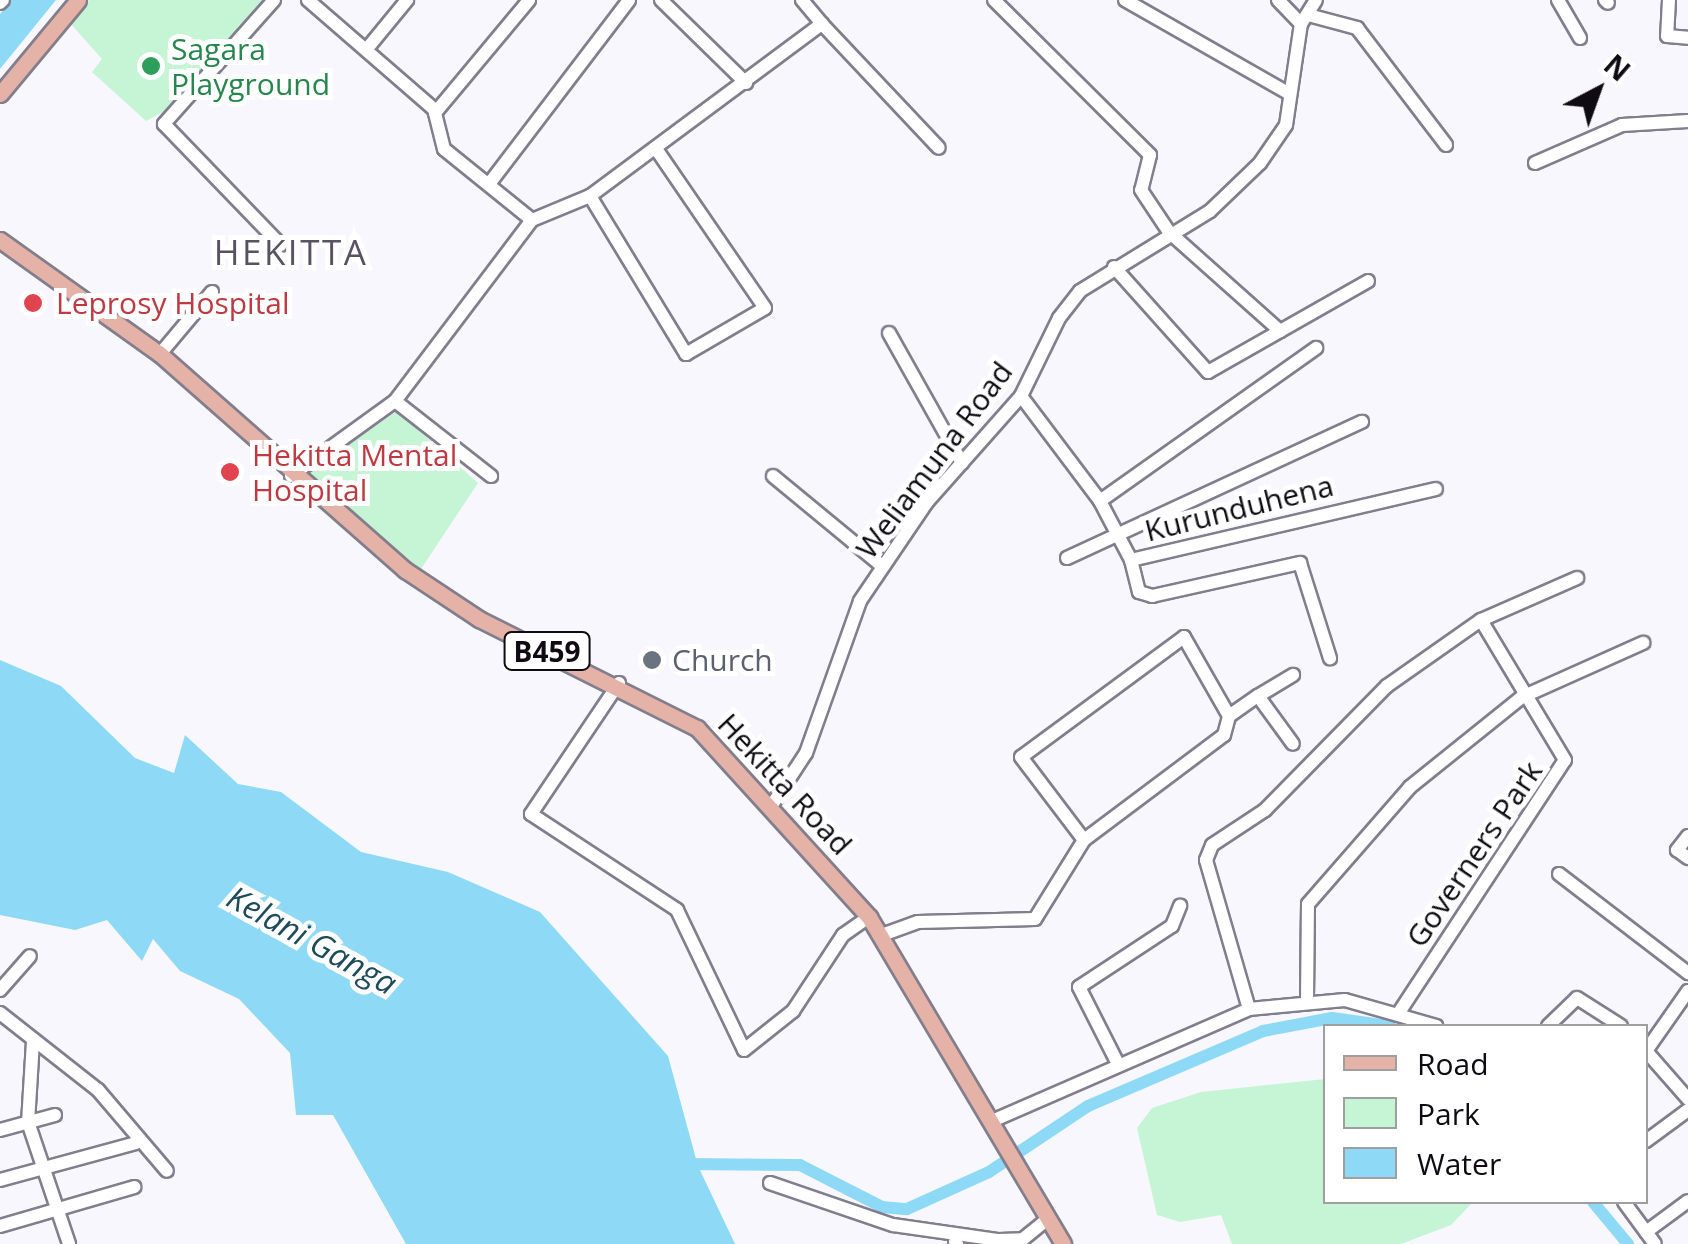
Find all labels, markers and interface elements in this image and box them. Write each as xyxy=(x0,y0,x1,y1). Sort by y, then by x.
place label: Sagara Playground xyxy=(171,31,330,102)
north arrow xyxy=(1548,40,1648,140)
text: N xyxy=(1597,46,1639,89)
marker: Sagara Playground xyxy=(140,55,162,77)
district label: HEKITTA xyxy=(214,231,368,273)
place label: Leprosy Hospital xyxy=(56,285,290,321)
marker: Leprosy Hospital xyxy=(20,290,46,316)
street label: Weliamuna Road xyxy=(848,355,1020,565)
place label: Hekitta Mental Hospital xyxy=(252,437,457,508)
marker: Hekitta Mental Hospital xyxy=(217,459,243,485)
street label: Kurunduhena xyxy=(1141,467,1337,549)
road number: B459 xyxy=(502,628,592,674)
place label: Church xyxy=(672,642,773,678)
marker: Church xyxy=(641,649,663,671)
street label: Hekitta Road xyxy=(711,706,859,862)
street label: Governers Park xyxy=(1399,754,1549,954)
water label: Kelani Ganga xyxy=(221,878,403,1002)
legend xyxy=(1323,1024,1648,1204)
text: Road xyxy=(1417,1043,1489,1084)
text: Park xyxy=(1417,1093,1480,1134)
text: Water xyxy=(1417,1143,1501,1184)

